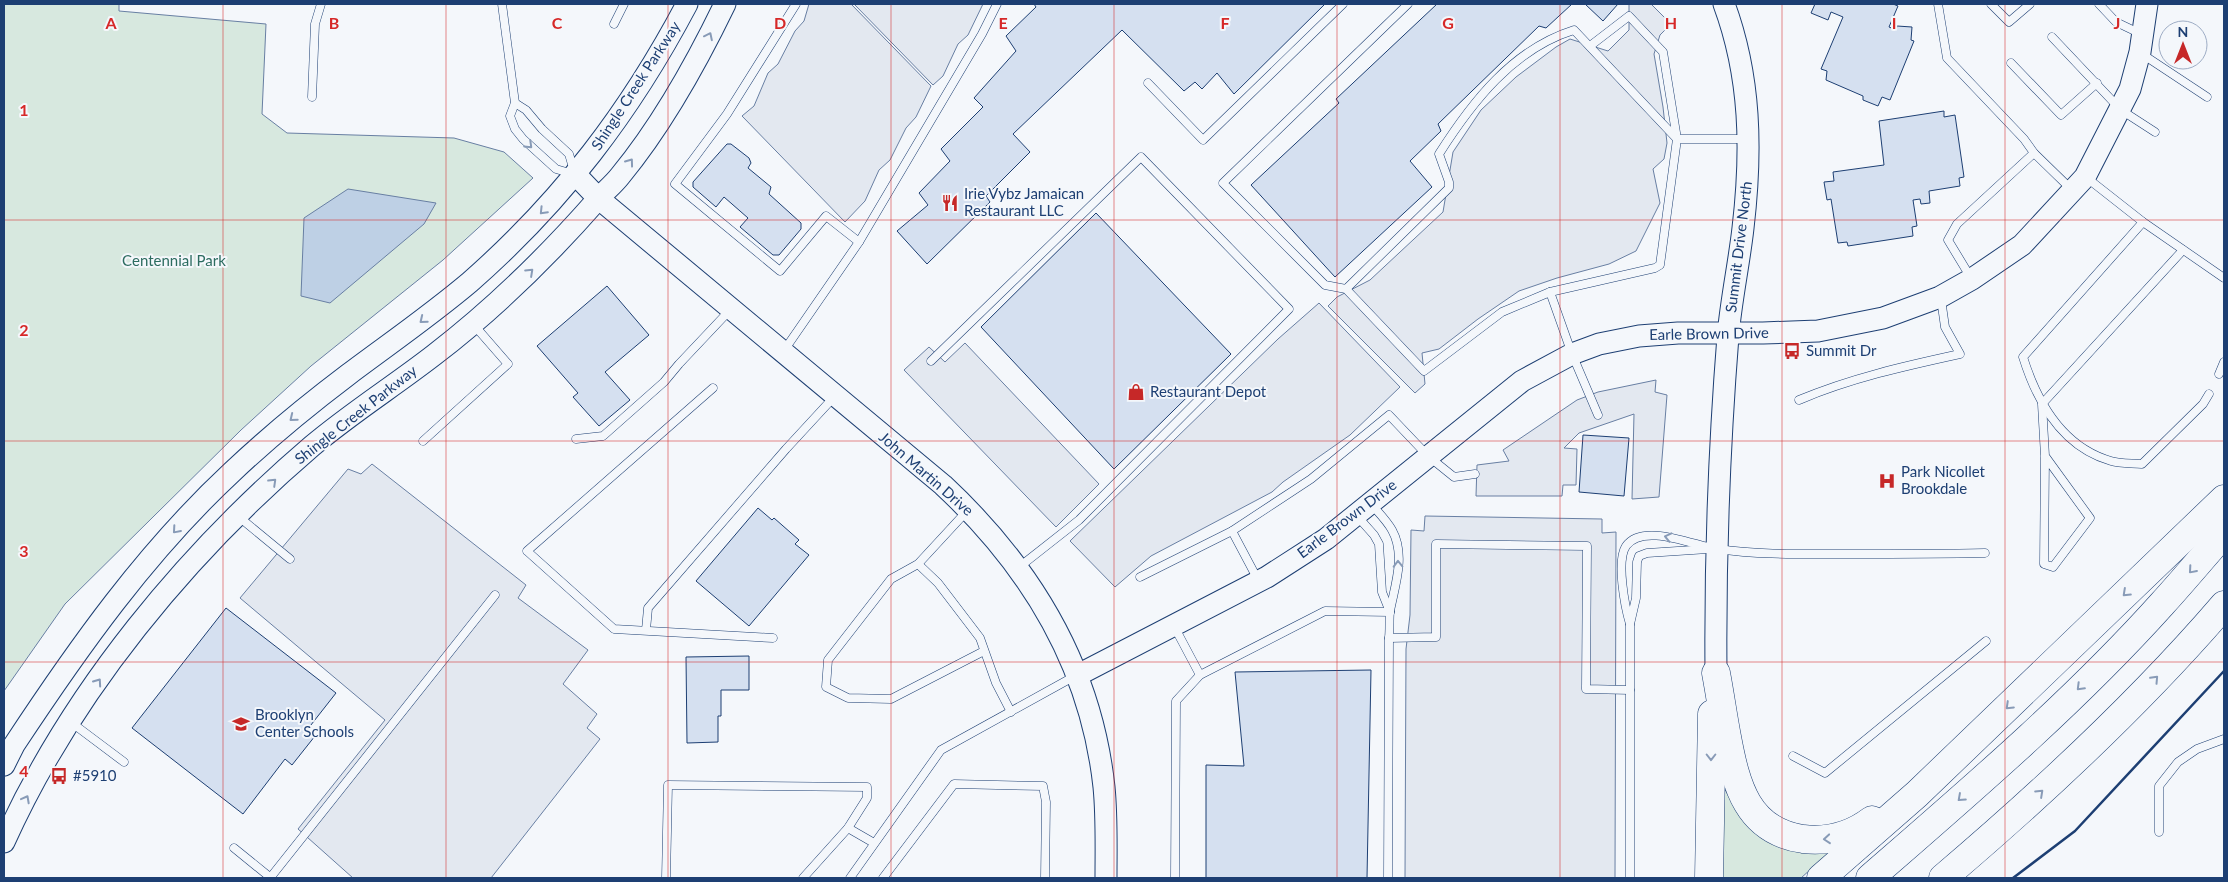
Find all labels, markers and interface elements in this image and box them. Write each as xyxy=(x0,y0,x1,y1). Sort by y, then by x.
text: A xyxy=(104,13,117,32)
text: B xyxy=(329,13,339,32)
text: C xyxy=(552,13,563,32)
text: D xyxy=(774,13,786,32)
text: E xyxy=(998,13,1008,32)
text: F xyxy=(1220,13,1230,32)
text: G xyxy=(1442,13,1454,32)
text: H xyxy=(1665,13,1677,32)
text: I xyxy=(1892,13,1896,32)
text: J xyxy=(2114,13,2120,32)
street label: Shingle Creek Parkway xyxy=(587,17,684,153)
north arrow xyxy=(2158,20,2208,70)
text: N xyxy=(2178,23,2188,40)
one-way arrow xyxy=(703,32,714,41)
text: 1 xyxy=(19,100,29,119)
one-way arrow xyxy=(523,139,532,148)
one-way arrow xyxy=(624,158,633,168)
street label: Summit Drive North xyxy=(1721,180,1755,314)
place label: Irie Vybz Jamaican Restaurant LLC xyxy=(964,184,1084,219)
restaurant icon: Irie Vybz Jamaican Restaurant LLC xyxy=(940,193,960,213)
one-way arrow xyxy=(540,205,549,214)
park label: Centennial Park xyxy=(122,251,226,269)
one-way arrow xyxy=(524,269,533,278)
one-way arrow xyxy=(419,314,428,323)
text: 2 xyxy=(19,320,29,339)
street label: Earle Brown Drive xyxy=(1649,323,1769,343)
bus stop icon: Summit Dr xyxy=(1782,341,1802,361)
place label: Summit Dr xyxy=(1806,341,1877,359)
street label: Shingle Creek Parkway xyxy=(291,361,420,467)
shop icon: Restaurant Depot xyxy=(1126,382,1146,402)
place label: Restaurant Depot xyxy=(1150,382,1267,400)
one-way arrow xyxy=(290,412,299,420)
street label: John Martin Drive xyxy=(876,427,978,519)
place label: Park Nicollet Brookdale xyxy=(1901,462,1986,497)
hospital icon: Park Nicollet Brookdale xyxy=(1877,471,1897,491)
street label: Earle Brown Drive xyxy=(1293,475,1400,561)
one-way arrow xyxy=(267,479,276,488)
one-way arrow xyxy=(173,524,182,533)
one-way arrow xyxy=(1664,533,1672,543)
text: 3 xyxy=(19,541,29,560)
one-way arrow xyxy=(1393,560,1403,568)
one-way arrow xyxy=(2189,564,2198,573)
one-way arrow xyxy=(2122,587,2131,596)
one-way arrow xyxy=(2149,676,2158,685)
one-way arrow xyxy=(92,678,101,687)
one-way arrow xyxy=(2077,682,2086,691)
one-way arrow xyxy=(2006,700,2015,709)
place label: Brooklyn Center Schools xyxy=(255,705,354,740)
school or university icon: Brooklyn Center Schools xyxy=(231,714,251,734)
one-way arrow xyxy=(1706,753,1716,761)
text: 4 xyxy=(19,761,29,780)
bus stop icon: #5910 xyxy=(49,766,69,786)
place label: #5910 xyxy=(73,766,117,784)
one-way arrow xyxy=(2034,790,2043,799)
one-way arrow xyxy=(1958,792,1967,801)
one-way arrow xyxy=(20,795,30,804)
one-way arrow xyxy=(1822,833,1830,844)

